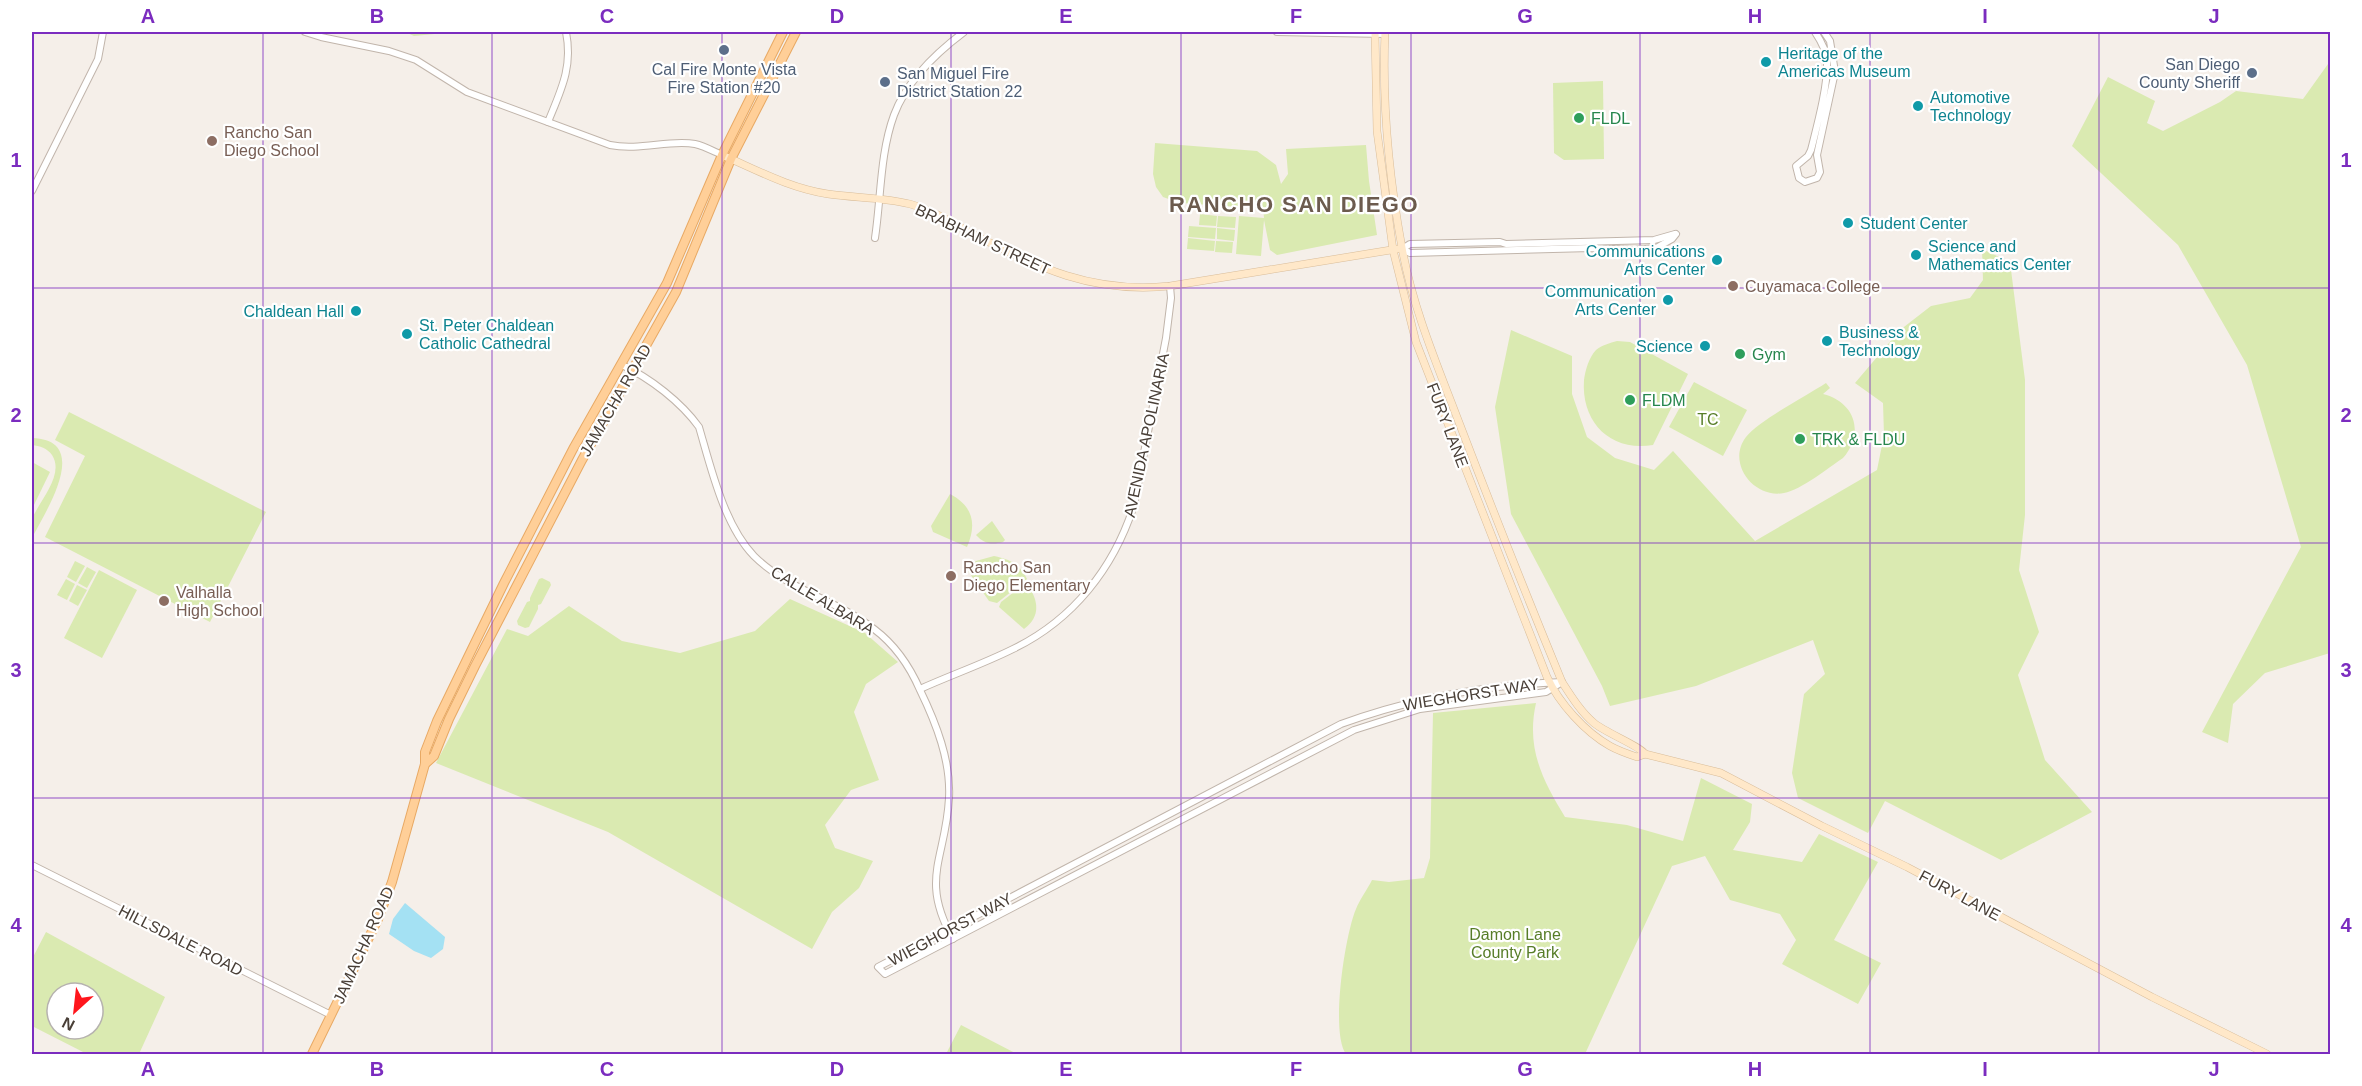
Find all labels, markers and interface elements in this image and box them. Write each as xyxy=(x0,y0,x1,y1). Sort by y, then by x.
text: A xyxy=(141,5,155,27)
text: B xyxy=(370,5,384,27)
text: C xyxy=(600,5,614,27)
text: D xyxy=(830,5,844,27)
text: E xyxy=(1059,5,1073,27)
text: F xyxy=(1290,5,1302,27)
text: G xyxy=(1517,5,1533,27)
text: H xyxy=(1748,5,1762,27)
text: I xyxy=(1982,5,1988,27)
text: J xyxy=(2208,5,2220,27)
marker: Cal Fire Monte Vista Fire Station #20 xyxy=(717,43,731,57)
place label: Heritage of the Americas Museum xyxy=(1778,45,1910,80)
marker: Heritage of the Americas Museum xyxy=(1759,55,1773,69)
place label: San Diego County Sheriff xyxy=(2139,56,2241,91)
place label: Cal Fire Monte Vista Fire Station #20 xyxy=(652,61,796,96)
place label: San Miguel Fire District Station 22 xyxy=(897,65,1022,100)
marker: San Diego County Sheriff xyxy=(2245,66,2259,80)
marker: San Miguel Fire District Station 22 xyxy=(878,75,892,89)
place label: Automotive Technology xyxy=(1930,89,2011,124)
marker: Automotive Technology xyxy=(1911,99,1925,113)
place label: FLDL xyxy=(1591,110,1630,127)
marker: FLDL xyxy=(1572,111,1586,125)
place label: Rancho San Diego School xyxy=(224,124,319,159)
marker: Rancho San Diego School xyxy=(205,134,219,148)
text: 1 xyxy=(10,149,22,171)
text: 1 xyxy=(2340,149,2352,171)
district label: RANCHO SAN DIEGO xyxy=(1169,192,1419,217)
street label: BRABHAM STREET xyxy=(913,201,1053,278)
place label: Student Center xyxy=(1860,215,1968,232)
marker: Student Center xyxy=(1841,216,1855,230)
place label: Science and Mathematics Center xyxy=(1928,238,2072,273)
place label: Communications Arts Center xyxy=(1586,243,1706,278)
marker: Science and Mathematics Center xyxy=(1909,248,1923,262)
marker: Communications Arts Center xyxy=(1710,253,1724,267)
place label: Cuyamaca College xyxy=(1745,278,1880,295)
marker: Cuyamaca College xyxy=(1726,279,1740,293)
place label: Communication Arts Center xyxy=(1545,283,1657,318)
marker: Communication Arts Center xyxy=(1661,293,1675,307)
place label: Chaldean Hall xyxy=(243,303,344,320)
marker: Chaldean Hall xyxy=(349,304,363,318)
place label: St. Peter Chaldean Catholic Cathedral xyxy=(419,317,554,352)
place label: Business & Technology xyxy=(1839,324,1920,359)
marker: St. Peter Chaldean Catholic Cathedral xyxy=(400,327,414,341)
marker: Business & Technology xyxy=(1820,334,1834,348)
place label: Science xyxy=(1636,338,1693,355)
marker: Science xyxy=(1698,339,1712,353)
street label: JAMACHA ROAD xyxy=(577,341,654,459)
place label: Gym xyxy=(1752,346,1786,363)
marker: Gym xyxy=(1733,347,1747,361)
street label: AVENIDA APOLINARIA xyxy=(1121,351,1172,519)
street label: FURY LANE xyxy=(1424,380,1471,470)
place label: FLDM xyxy=(1642,392,1686,409)
marker: FLDM xyxy=(1623,393,1637,407)
text: 2 xyxy=(10,404,22,426)
text: 2 xyxy=(2340,404,2352,426)
park label: TC xyxy=(1697,411,1719,428)
place label: TRK & FLDU xyxy=(1812,431,1905,448)
marker: TRK & FLDU xyxy=(1793,432,1807,446)
place label: Rancho San Diego Elementary xyxy=(963,559,1090,594)
street label: CALLE ALBARA xyxy=(768,563,878,638)
marker: Rancho San Diego Elementary xyxy=(944,569,958,583)
place label: Valhalla High School xyxy=(176,584,262,619)
marker: Valhalla High School xyxy=(157,594,171,608)
text: 3 xyxy=(10,659,22,681)
text: 3 xyxy=(2340,659,2352,681)
street label: WIEGHORST WAY xyxy=(1402,675,1541,714)
street label: FURY LANE xyxy=(1916,867,2003,924)
street label: JAMACHA ROAD xyxy=(330,884,397,1006)
street label: WIEGHORST WAY xyxy=(886,890,1015,969)
street label: HILLSDALE ROAD xyxy=(116,902,246,979)
text: 4 xyxy=(10,914,22,936)
text: 4 xyxy=(2340,914,2352,936)
park label: Damon Lane County Park xyxy=(1469,926,1561,961)
north arrow xyxy=(45,981,105,1041)
text: N xyxy=(59,1014,77,1034)
text: A xyxy=(141,1058,155,1080)
text: B xyxy=(370,1058,384,1080)
text: C xyxy=(600,1058,614,1080)
text: D xyxy=(830,1058,844,1080)
text: E xyxy=(1059,1058,1073,1080)
text: F xyxy=(1290,1058,1302,1080)
text: G xyxy=(1517,1058,1533,1080)
text: H xyxy=(1748,1058,1762,1080)
text: I xyxy=(1982,1058,1988,1080)
text: J xyxy=(2208,1058,2220,1080)

